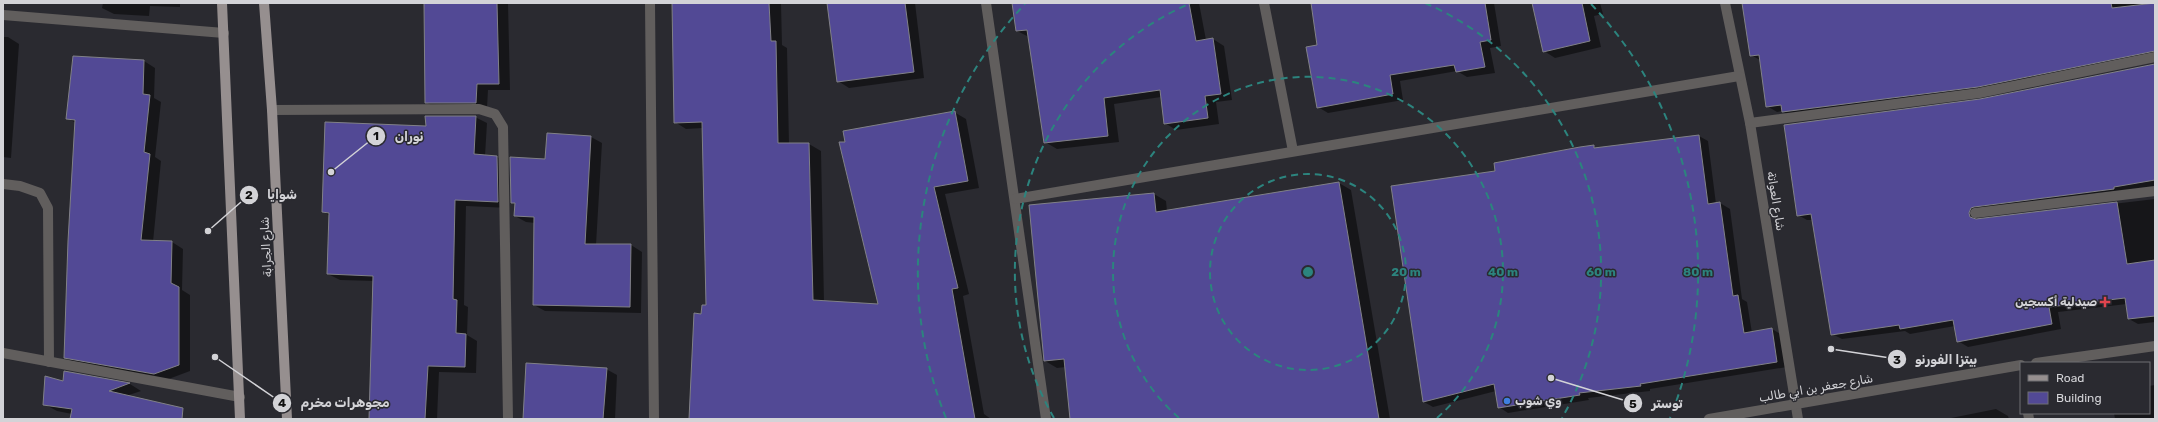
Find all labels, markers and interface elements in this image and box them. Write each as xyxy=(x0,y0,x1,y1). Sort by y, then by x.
callout: نوران xyxy=(366,124,431,149)
text: 1 xyxy=(373,129,379,143)
text: نوران xyxy=(395,129,424,145)
street label: شارع العواتة xyxy=(1762,170,1788,232)
callout: شوايا xyxy=(239,182,305,207)
text: شوايا xyxy=(267,187,297,203)
text: 2 xyxy=(245,188,253,202)
street label: شارع الجرابة xyxy=(257,216,277,278)
centre of rings xyxy=(1301,265,1315,279)
text: 20 m xyxy=(1391,265,1421,279)
text: 40 m xyxy=(1488,265,1518,279)
text: 60 m xyxy=(1586,265,1616,279)
text: 80 m xyxy=(1683,265,1713,279)
place label: صيدلية أكسجين xyxy=(2015,295,2097,309)
marker: صيدلية أكسجين xyxy=(2100,297,2110,307)
callout: بيتزا الفورنو xyxy=(1887,347,1985,372)
text: بيتزا الفورنو xyxy=(1915,352,1977,368)
text: 3 xyxy=(1893,353,1901,367)
legend xyxy=(2020,362,2150,414)
street label: شارع جعفر بن ابي طالب xyxy=(1758,371,1875,407)
text: Road xyxy=(2056,371,2084,385)
callout: مجوهرات مخرم xyxy=(272,390,398,415)
callout: توستر xyxy=(1623,391,1690,416)
text: Building xyxy=(2056,391,2102,405)
place label: وي شوب xyxy=(1515,394,1562,409)
text: مجوهرات مخرم xyxy=(300,395,390,411)
text: 4 xyxy=(278,396,286,410)
marker: وي شوب xyxy=(1502,396,1512,406)
text: توستر xyxy=(1650,396,1683,412)
text: 5 xyxy=(1629,397,1637,411)

